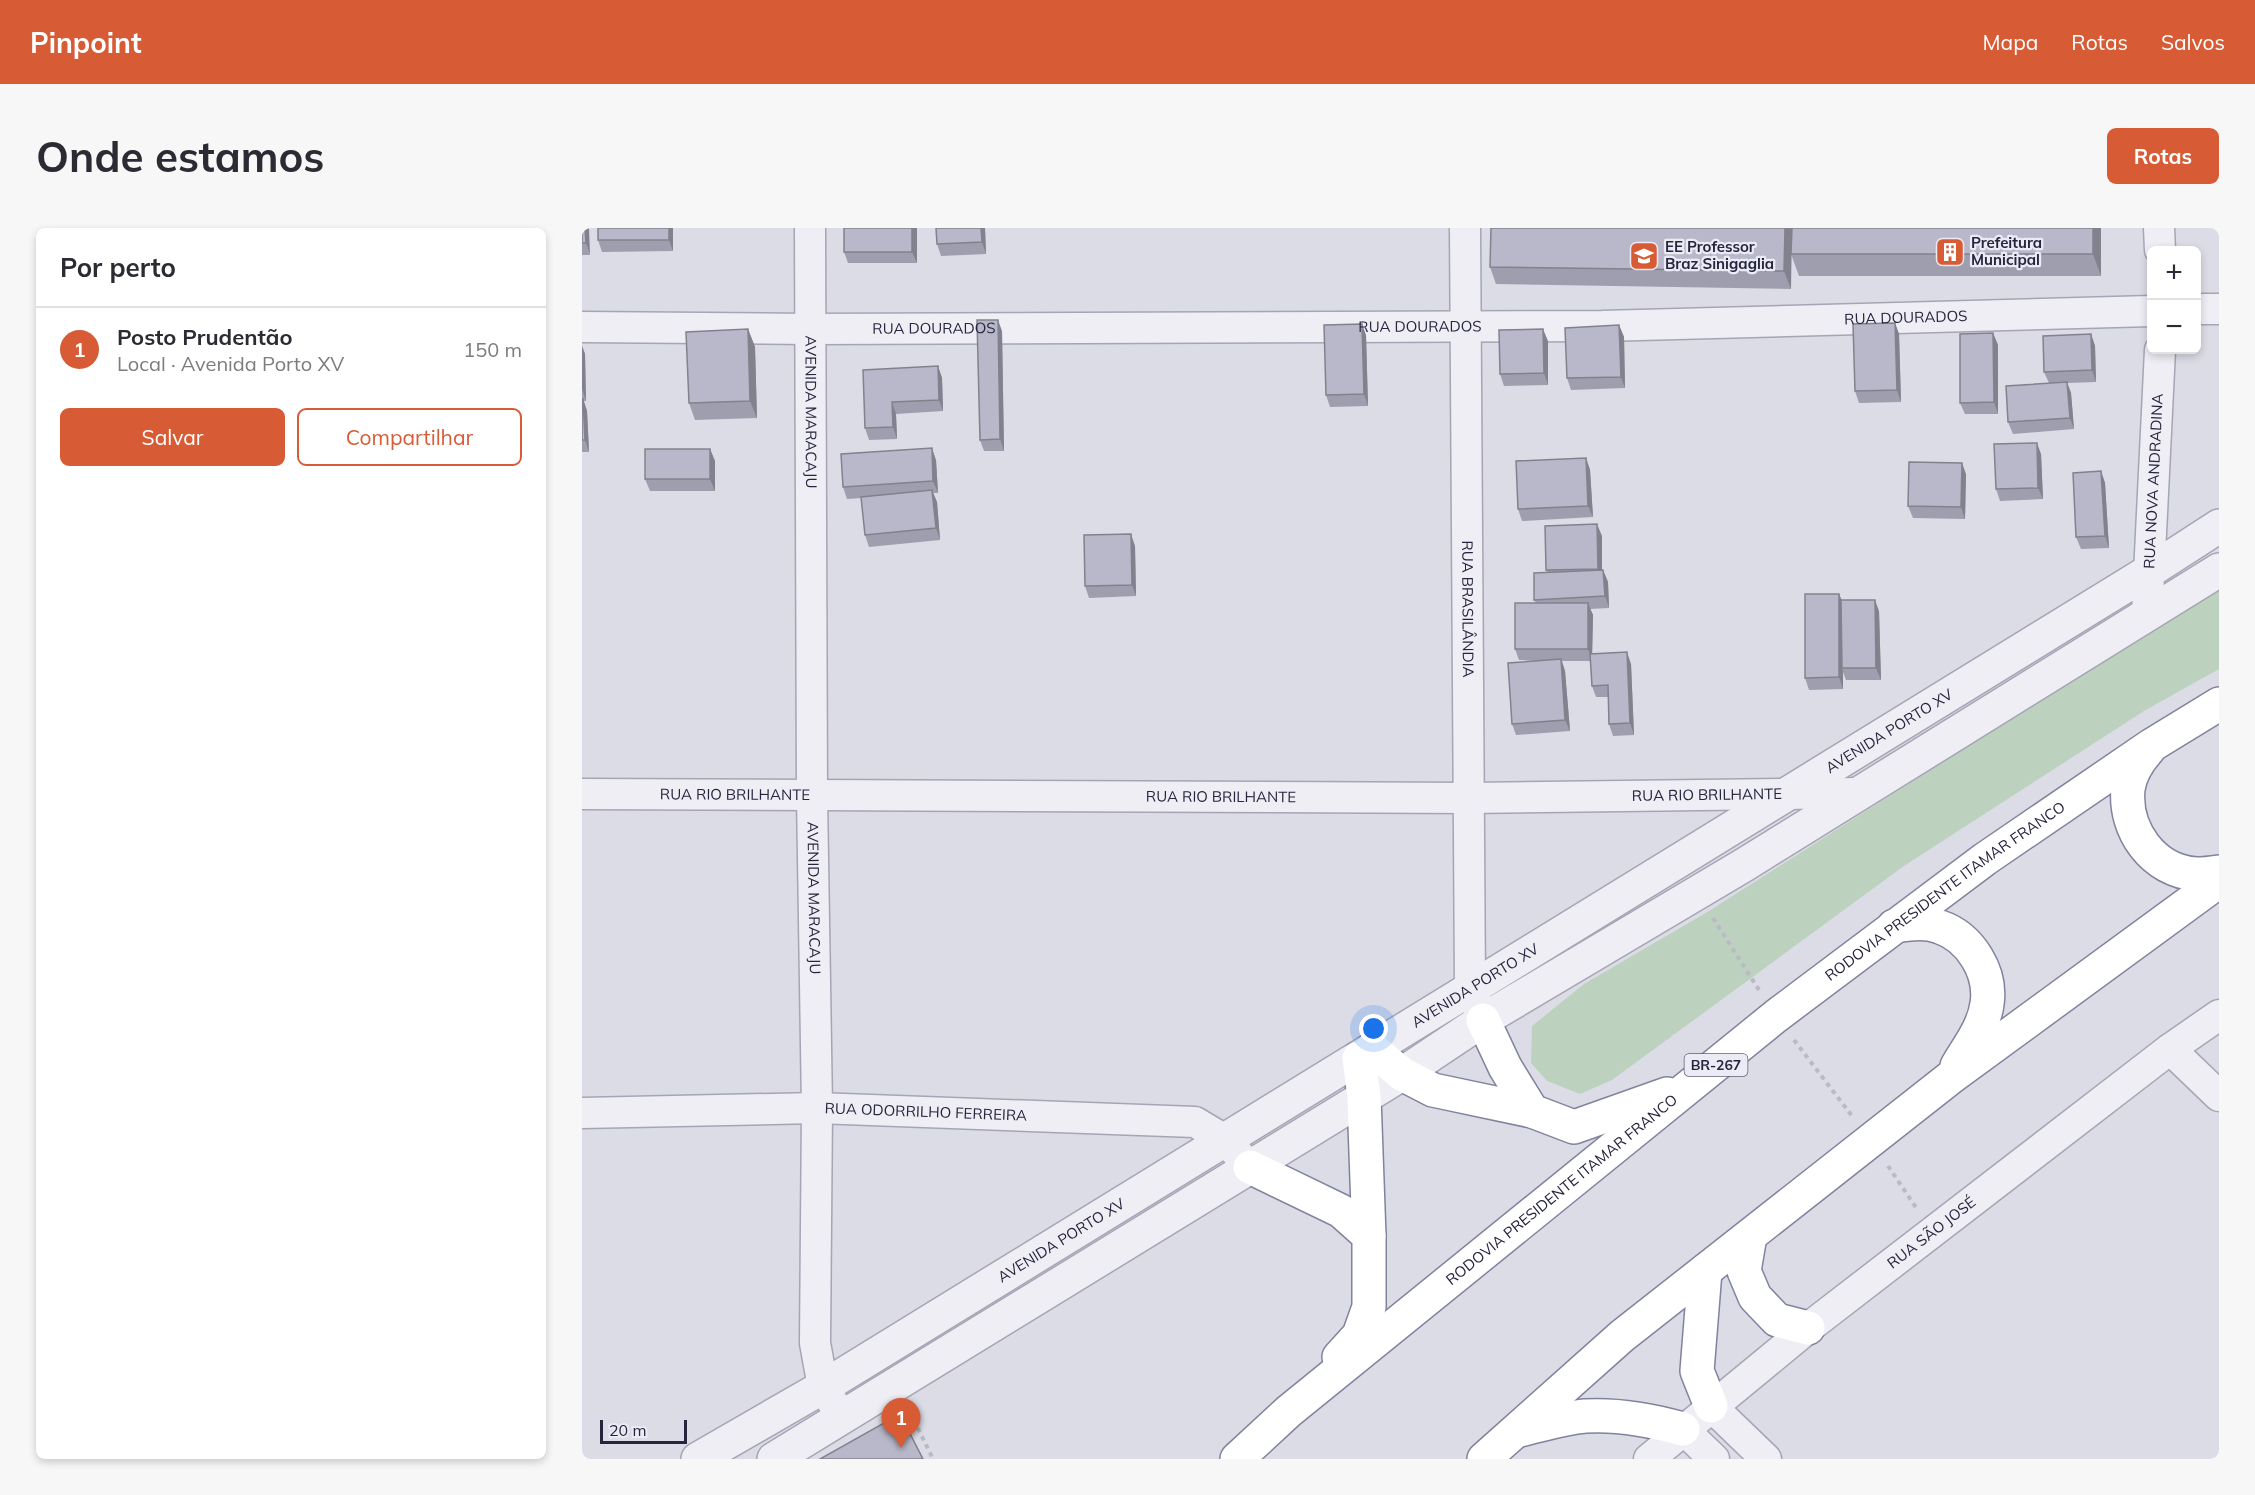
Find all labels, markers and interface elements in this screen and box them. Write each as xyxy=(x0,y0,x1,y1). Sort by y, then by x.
text: Pinpoint xyxy=(30,25,142,60)
text: Mapa xyxy=(1983,29,2038,55)
text: Rotas xyxy=(2071,29,2128,55)
text: Salvos xyxy=(2161,29,2225,55)
button: Rotas xyxy=(2107,128,2219,184)
text: Onde estamos xyxy=(36,130,324,183)
place label: Prefeitura Municipal xyxy=(1971,233,2042,269)
building icon: Prefeitura Municipal xyxy=(1934,236,1966,268)
place label: EE Professor Braz Sinigaglia xyxy=(1665,237,1774,273)
school or university icon: EE Professor Braz Sinigaglia xyxy=(1628,240,1660,272)
map controls xyxy=(2147,246,2201,354)
button: + xyxy=(2147,246,2201,300)
text: Por perto xyxy=(60,251,176,284)
button: − xyxy=(2147,300,2201,354)
street label: RUA DOURADOS xyxy=(1844,306,1968,328)
street label: RUA DOURADOS xyxy=(1358,316,1482,336)
street label: RUA DOURADOS xyxy=(872,318,996,338)
text: Posto Prudentão xyxy=(117,323,292,351)
street label: AVENIDA MARACAJU xyxy=(801,336,821,488)
text: 1 xyxy=(74,337,86,362)
text: 150 m xyxy=(463,337,522,362)
text: Local · Avenida Porto XV xyxy=(117,351,344,376)
street label: RUA NOVA ANDRADINA xyxy=(2139,393,2167,569)
button: Salvar xyxy=(60,408,285,466)
button: Compartilhar xyxy=(297,408,522,466)
street label: RUA BRASILÂNDIA xyxy=(1458,540,1478,678)
street label: AVENIDA PORTO XV xyxy=(1822,684,1957,777)
street label: RUA RIO BRILHANTE xyxy=(660,784,810,804)
street label: RUA RIO BRILHANTE xyxy=(1632,784,1782,805)
street label: RUA RIO BRILHANTE xyxy=(1146,787,1296,806)
street label: RODOVIA PRESIDENTE ITAMAR FRANCO xyxy=(1821,797,2069,985)
street label: AVENIDA MARACAJU xyxy=(803,821,825,975)
street label: AVENIDA PORTO XV xyxy=(1408,939,1543,1032)
your location xyxy=(1359,1014,1388,1043)
road number: BR-267 xyxy=(1684,1054,1748,1076)
street label: RODOVIA PRESIDENTE ITAMAR FRANCO xyxy=(1442,1090,1681,1289)
street label: RUA ODORRILHO FERREIRA xyxy=(824,1098,1027,1125)
street label: RUA SÃO JOSÉ xyxy=(1883,1192,1979,1272)
street label: AVENIDA PORTO XV xyxy=(994,1193,1129,1286)
pin: 1 xyxy=(882,1398,920,1448)
scale bar xyxy=(600,1417,687,1444)
text: 20 m xyxy=(609,1420,646,1440)

